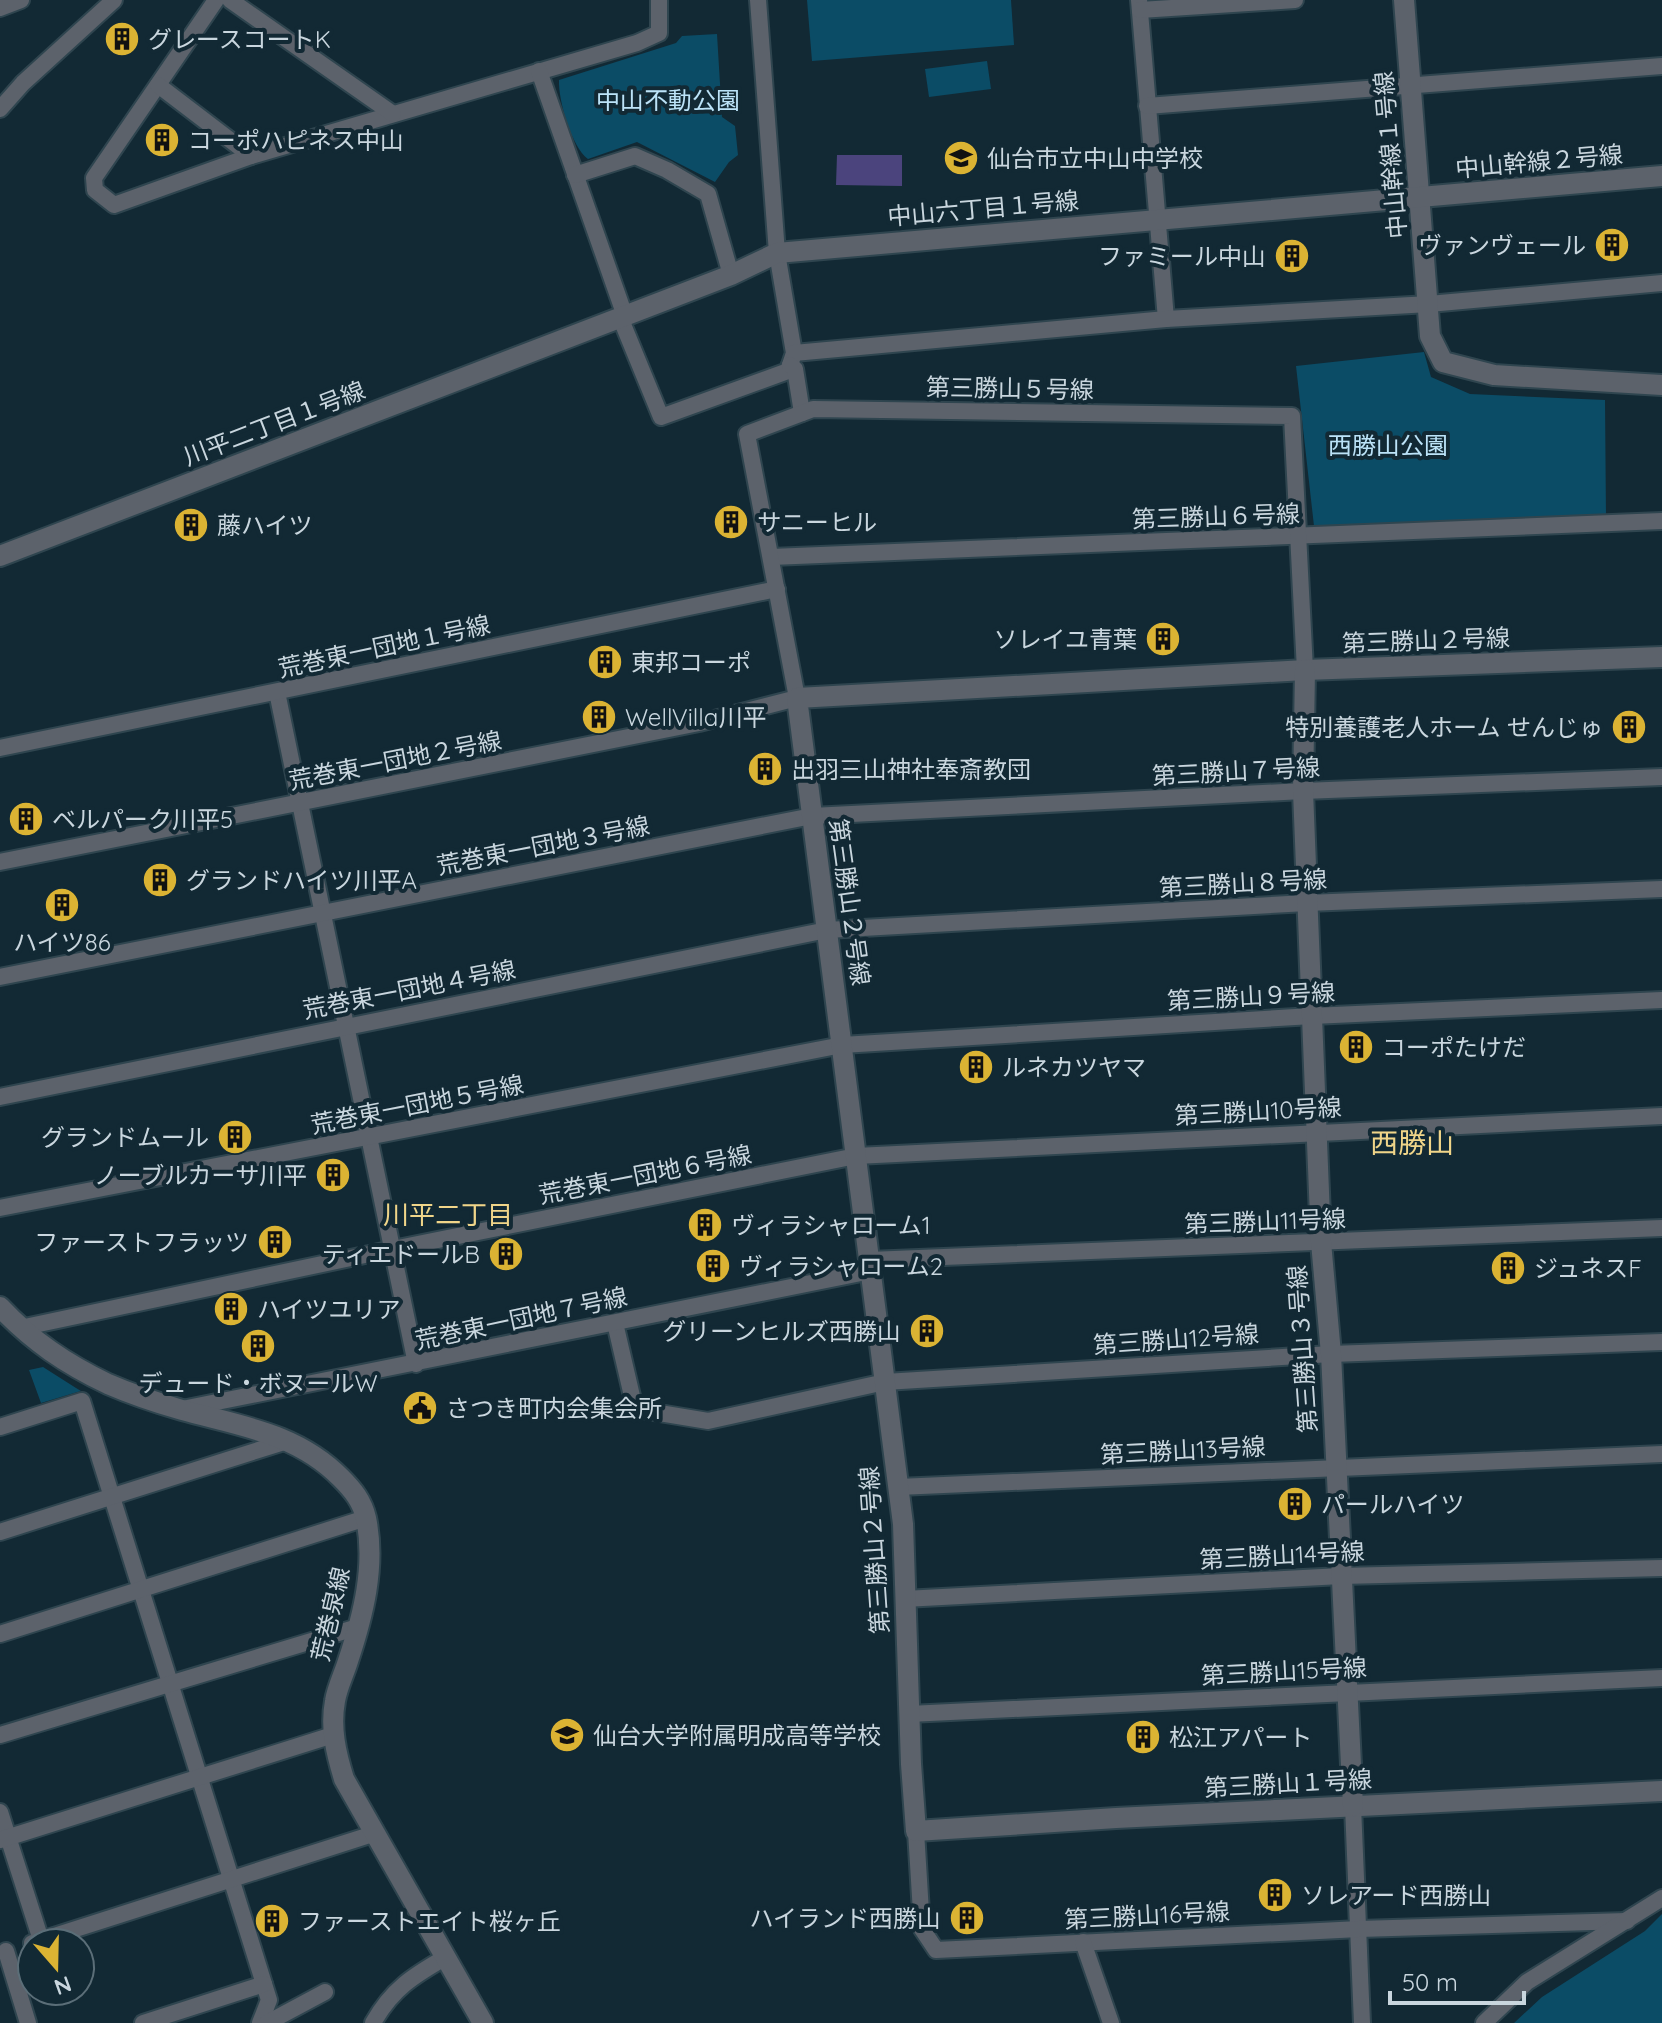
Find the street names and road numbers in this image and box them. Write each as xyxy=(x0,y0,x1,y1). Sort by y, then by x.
street label: 中山幹線１号線 xyxy=(1368,70,1412,240)
street label: 中山幹線２号線 xyxy=(1454,139,1624,183)
street label: 中山六丁目１号線 xyxy=(886,185,1080,231)
street label: 第三勝山５号線 xyxy=(926,372,1094,404)
street label: 川平二丁目１号線 xyxy=(179,375,369,471)
street label: 第三勝山６号線 xyxy=(1132,498,1300,534)
street label: 荒巻東一団地１号線 xyxy=(275,609,493,683)
street label: 第三勝山２号線 xyxy=(1342,622,1510,658)
street label: 荒巻東一団地２号線 xyxy=(286,725,504,795)
street label: 第三勝山７号線 xyxy=(1151,752,1321,790)
street label: 荒巻東一団地３号線 xyxy=(434,810,652,880)
street label: 第三勝山２号線 xyxy=(823,817,877,987)
street label: 第三勝山８号線 xyxy=(1158,864,1328,902)
street label: 荒巻東一団地４号線 xyxy=(300,954,518,1024)
street label: 第三勝山９号線 xyxy=(1166,977,1336,1015)
street label: 荒巻東一団地５号線 xyxy=(308,1069,526,1139)
street label: 第三勝山10号線 xyxy=(1174,1092,1342,1130)
street label: 荒巻東一団地６号線 xyxy=(536,1139,754,1209)
street label: 第三勝山11号線 xyxy=(1184,1203,1346,1239)
street label: 第三勝山３号線 xyxy=(1281,1264,1323,1434)
street label: 荒巻東一団地７号線 xyxy=(412,1281,630,1355)
street label: 第三勝山12号線 xyxy=(1092,1318,1260,1360)
street label: 第三勝山13号線 xyxy=(1100,1431,1266,1469)
street label: 第三勝山２号線 xyxy=(853,1465,895,1635)
street label: 第三勝山14号線 xyxy=(1199,1536,1365,1574)
street label: 荒巻泉線 xyxy=(305,1564,355,1664)
street label: 第三勝山15号線 xyxy=(1200,1652,1368,1690)
street label: 第三勝山１号線 xyxy=(1203,1764,1373,1802)
street label: 第三勝山16号線 xyxy=(1063,1896,1231,1934)

